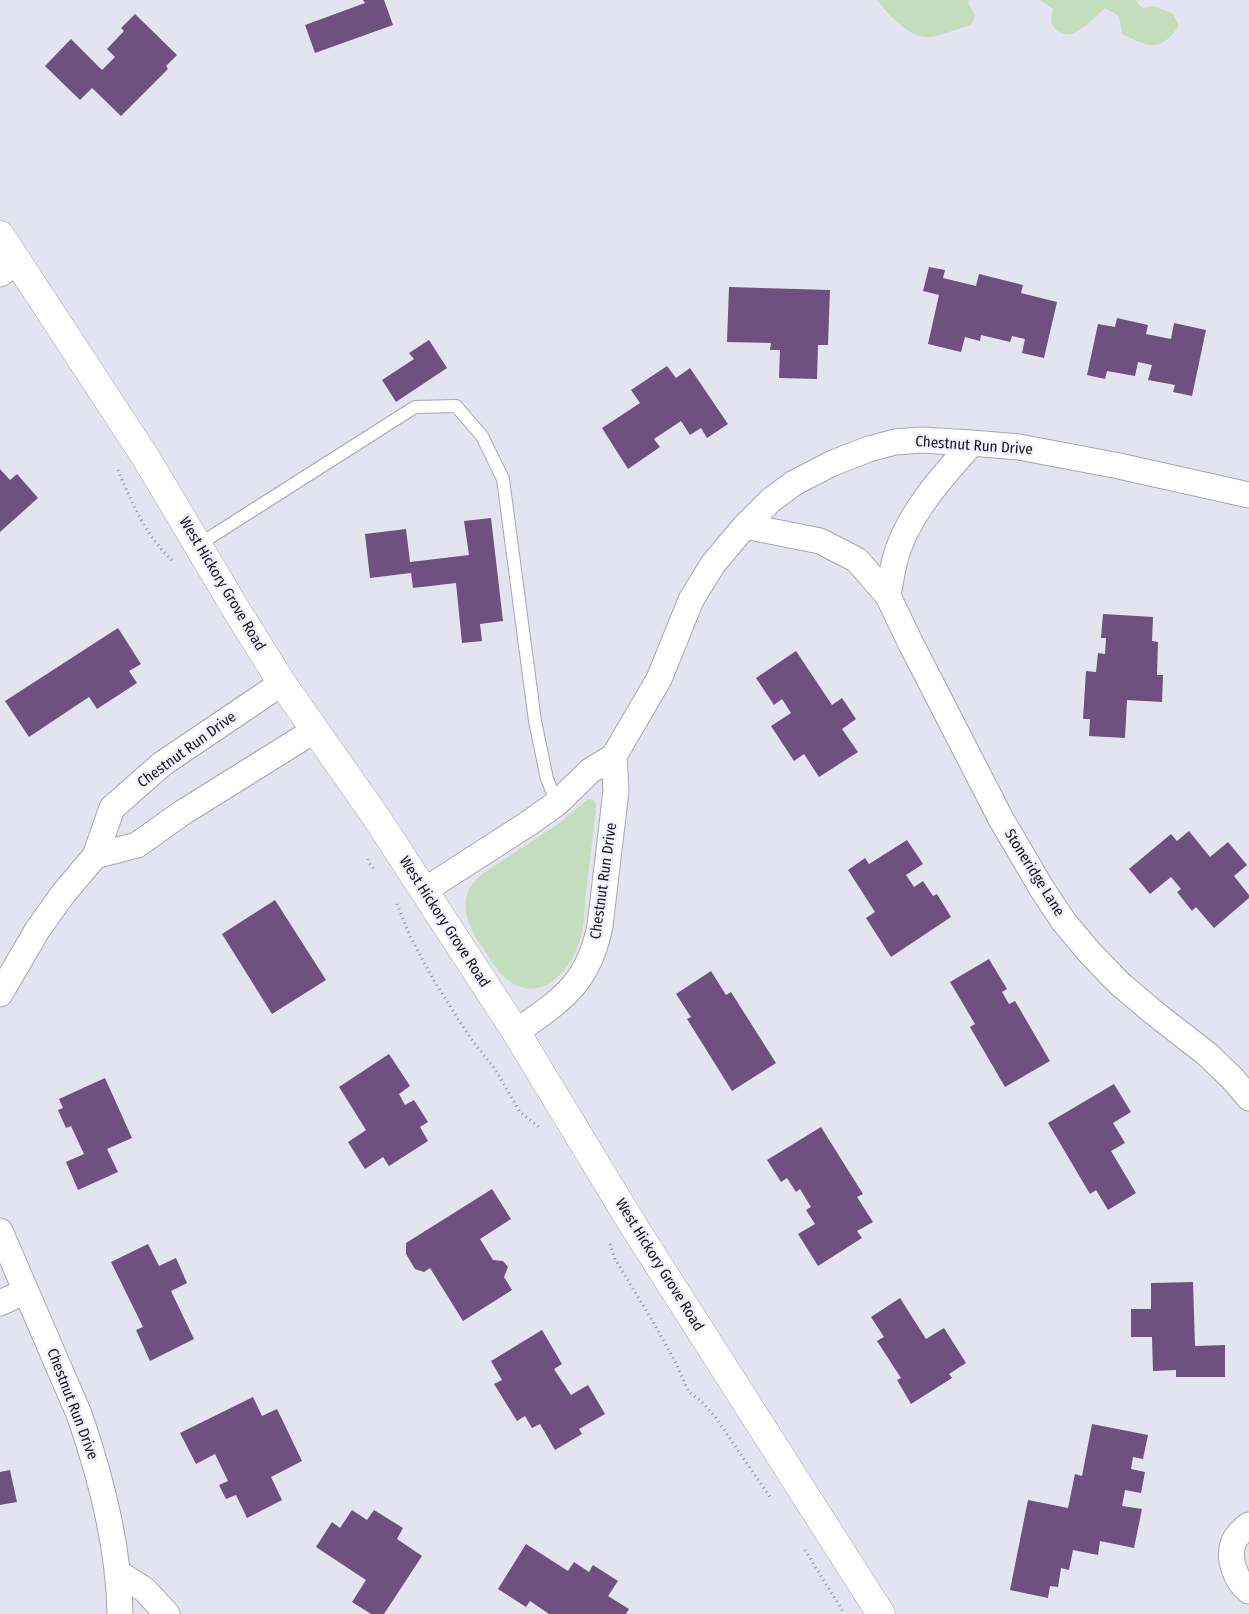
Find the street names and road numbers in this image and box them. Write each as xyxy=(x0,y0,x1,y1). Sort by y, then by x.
street label: Chestnut Run Drive xyxy=(915,433,1033,459)
street label: West Hickory Grove Road xyxy=(175,514,269,654)
street label: Chestnut Run Drive xyxy=(134,708,240,792)
street label: Chestnut Run Drive xyxy=(587,822,621,940)
street label: Stoneridge Lane xyxy=(1000,826,1068,920)
street label: West Hickory Grove Road xyxy=(395,853,493,991)
street label: West Hickory Grove Road xyxy=(611,1195,707,1335)
street label: Chestnut Run Drive xyxy=(43,1346,101,1462)

